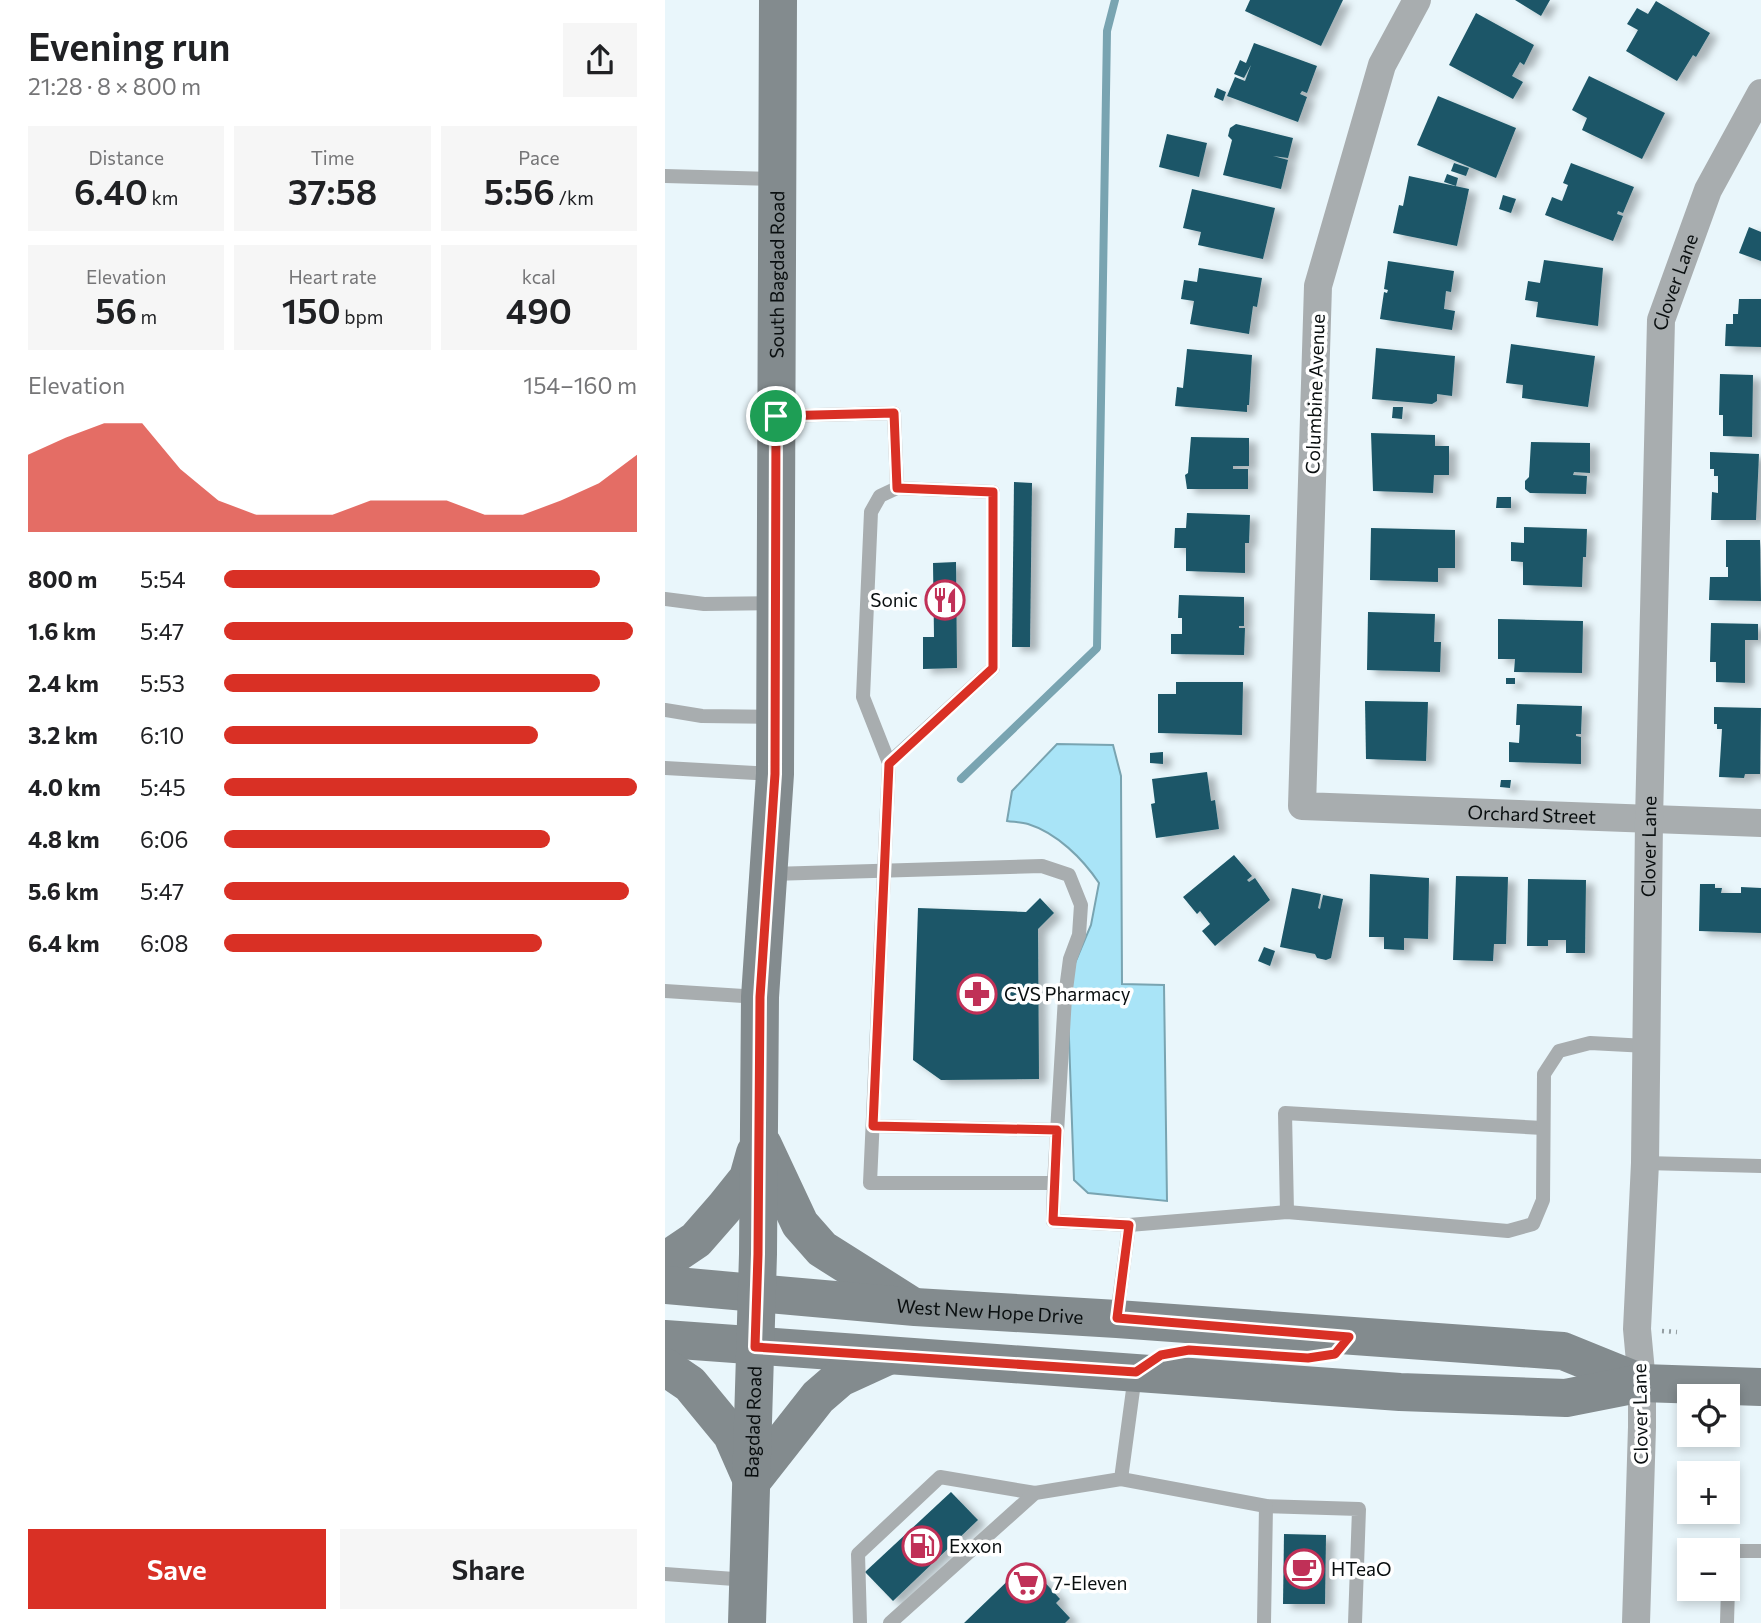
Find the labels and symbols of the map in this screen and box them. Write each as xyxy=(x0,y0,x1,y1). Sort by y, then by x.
street label: South Bagdad Road xyxy=(765,191,788,359)
street label: Clover Lane xyxy=(1649,230,1702,331)
street label: Columbine Avenue xyxy=(1300,313,1329,475)
pin xyxy=(746,386,806,446)
restaurant icon: Sonic xyxy=(924,579,966,621)
place label: Sonic xyxy=(870,588,918,611)
street label: Clover Lane xyxy=(1636,796,1661,897)
street label: Orchard Street xyxy=(1467,800,1597,828)
pharmacy icon: CVS Pharmacy xyxy=(956,973,998,1015)
place label: CVS Pharmacy xyxy=(1004,982,1131,1005)
street label: West New Hope Drive xyxy=(895,1293,1084,1328)
street label: Clover Lane xyxy=(1627,1363,1652,1465)
street label: Bagdad Road xyxy=(739,1366,766,1479)
fuel station icon: Exxon xyxy=(901,1525,943,1567)
place label: Exxon xyxy=(949,1534,1002,1557)
cafe icon: HTeaO xyxy=(1283,1548,1325,1590)
place label: HTeaO xyxy=(1331,1557,1391,1580)
supermarket icon: 7-Eleven xyxy=(1005,1562,1047,1604)
place label: 7-Eleven xyxy=(1053,1571,1127,1594)

